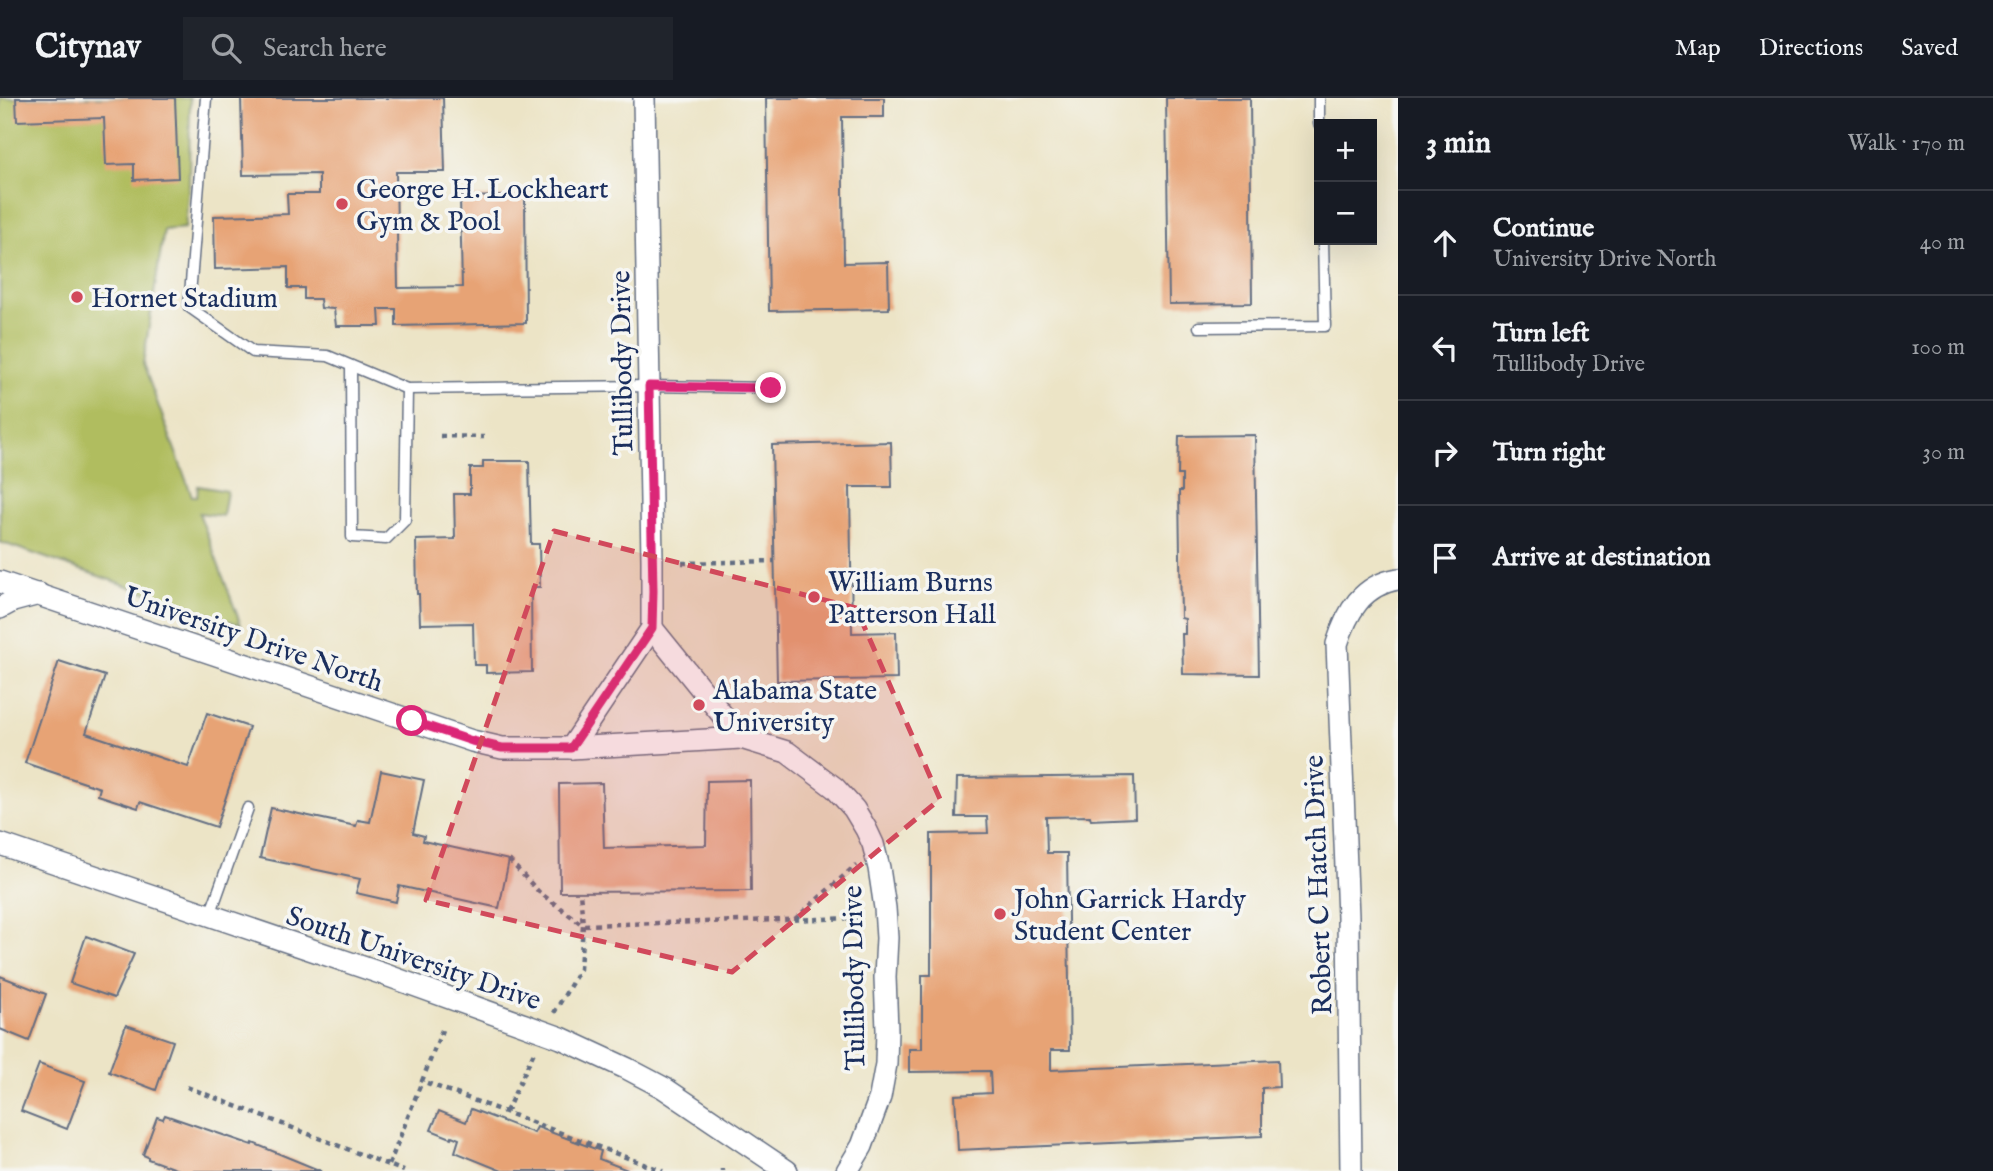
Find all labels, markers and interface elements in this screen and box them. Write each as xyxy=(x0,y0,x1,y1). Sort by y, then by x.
search box xyxy=(183,17,673,80)
text: Citynav xyxy=(35,27,141,69)
icon: search xyxy=(207,29,245,67)
text: Search here xyxy=(263,32,387,65)
text: Map xyxy=(1675,33,1721,64)
text: Directions xyxy=(1759,33,1863,64)
text: Saved xyxy=(1901,33,1958,64)
map controls xyxy=(1314,119,1377,245)
button: + xyxy=(1314,119,1377,182)
text: 3 min xyxy=(1426,125,1491,163)
text: Walk · 170 m xyxy=(1847,129,1965,158)
place label: George H. Lockheart Gym & Pool xyxy=(356,173,609,240)
button: − xyxy=(1314,182,1377,245)
marker: George H. Lockheart Gym & Pool xyxy=(334,196,350,212)
text: Continue xyxy=(1493,212,1594,245)
icon: ahead xyxy=(1426,224,1464,262)
text: 40 m xyxy=(1920,228,1965,257)
text: University Drive North xyxy=(1493,245,1716,274)
street label: Tullibody Drive xyxy=(604,270,643,456)
place label: Hornet Stadium xyxy=(91,282,278,317)
marker: Hornet Stadium xyxy=(69,289,85,305)
text: Turn left xyxy=(1493,317,1590,350)
icon: left xyxy=(1426,329,1464,367)
text: 100 m xyxy=(1911,333,1965,362)
text: Tullibody Drive xyxy=(1493,350,1645,379)
route end xyxy=(755,372,786,403)
icon: right xyxy=(1426,434,1464,472)
text: Turn right xyxy=(1493,436,1606,469)
text: 30 m xyxy=(1922,438,1965,467)
icon: arrive xyxy=(1426,539,1464,577)
text: Arrive at destination xyxy=(1493,541,1711,574)
place label: William Burns Patterson Hall xyxy=(828,566,996,633)
street label: University Drive North xyxy=(119,580,388,701)
marker: William Burns Patterson Hall xyxy=(806,589,822,605)
place label: Alabama State University xyxy=(712,674,877,741)
marker: Alabama State University xyxy=(691,697,707,713)
route start xyxy=(396,705,427,736)
street label: Robert C Hatch Drive xyxy=(1297,754,1342,1016)
place label: John Garrick Hardy Student Center xyxy=(1011,883,1246,950)
street label: Tullibody Drive xyxy=(836,885,875,1071)
street label: South University Drive xyxy=(281,899,545,1019)
marker: John Garrick Hardy Student Center xyxy=(992,906,1008,922)

